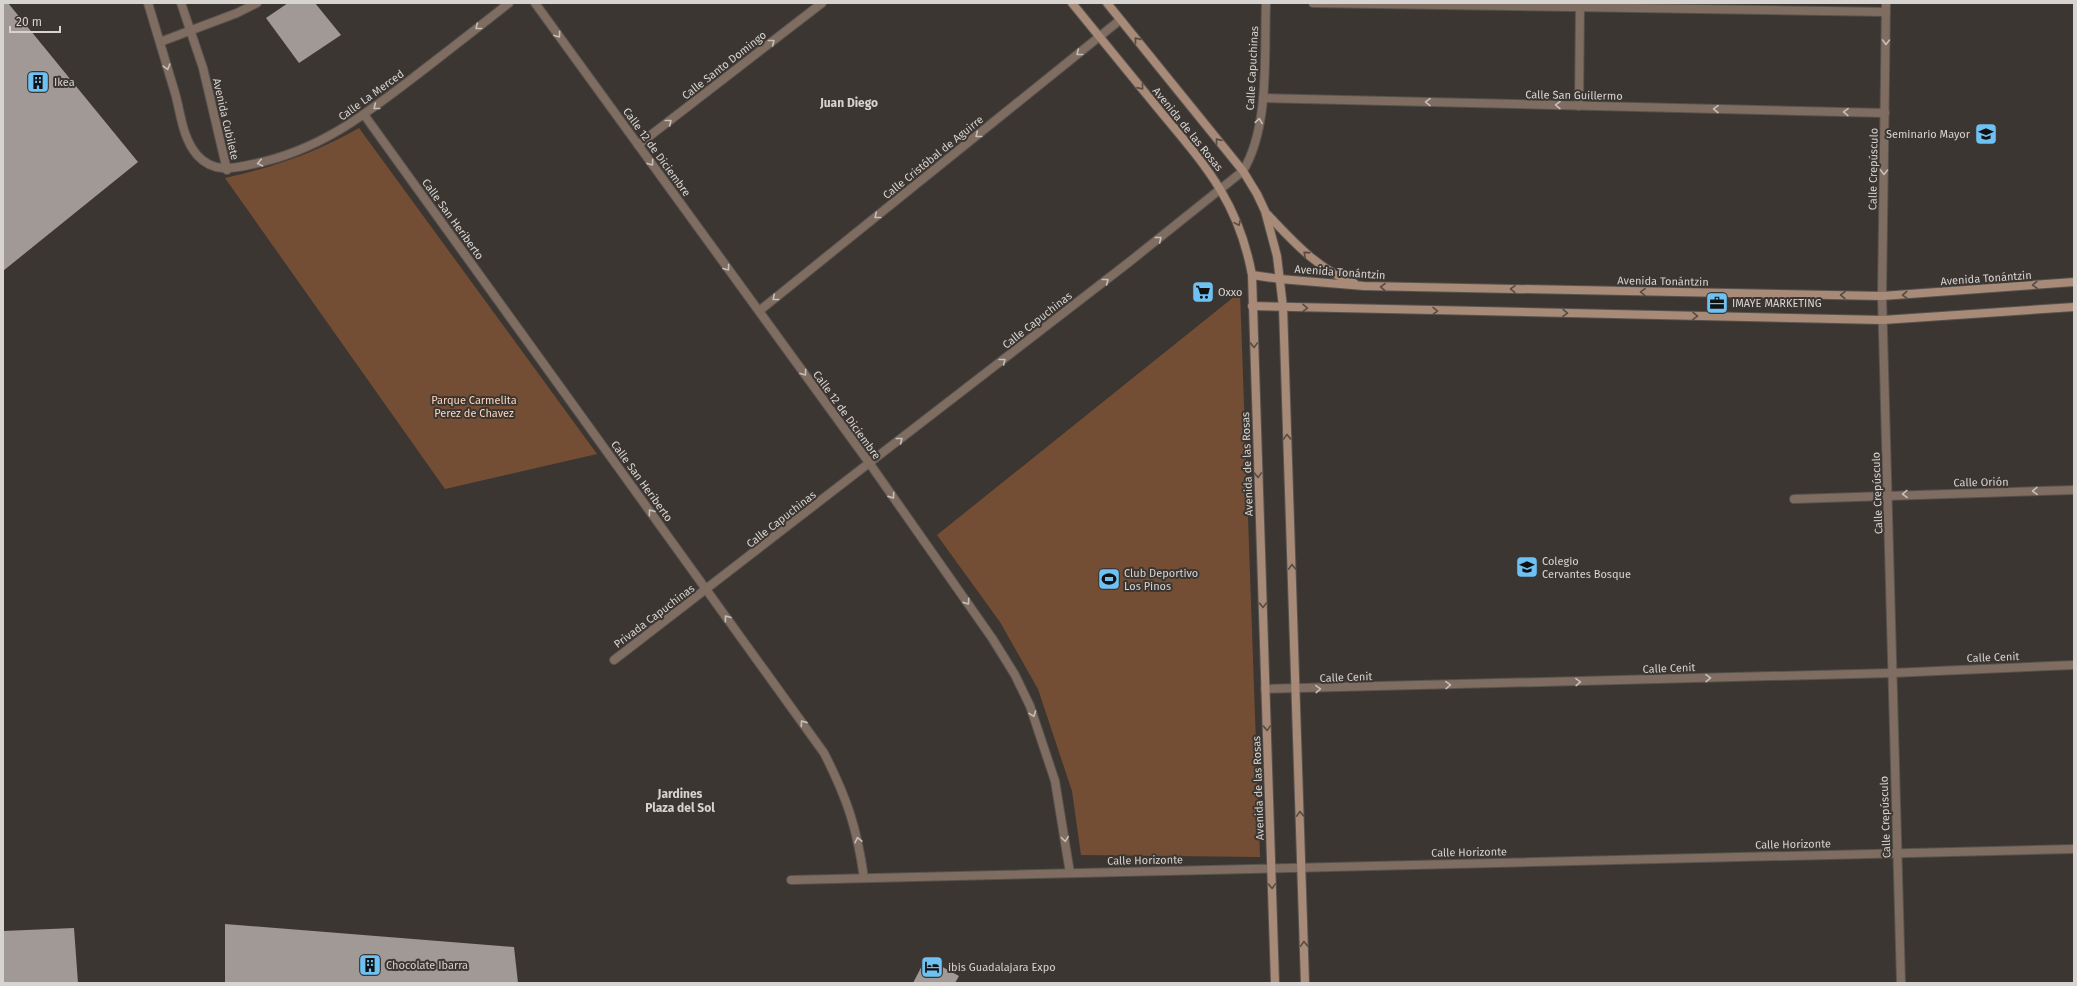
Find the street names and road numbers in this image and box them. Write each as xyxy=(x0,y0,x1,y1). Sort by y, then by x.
street label: Calle Capuchinas xyxy=(1244,26,1261,111)
street label: Calle Santo Domingo xyxy=(680,28,769,102)
street label: Calle La Merced xyxy=(336,67,406,123)
street label: Avenida Cubilete xyxy=(210,77,241,161)
street label: Avenida de las Rosas xyxy=(1150,85,1225,174)
street label: Calle San Guillermo xyxy=(1525,88,1623,103)
street label: Calle 12 de Diciembre xyxy=(620,105,693,199)
street label: Calle Cristóbal de Aguirre xyxy=(880,113,986,202)
street label: Calle Crepúsculo xyxy=(1866,128,1881,210)
street label: Calle San Heriberto xyxy=(419,176,486,262)
street label: Avenida Tonántzin xyxy=(1294,263,1386,282)
street label: Avenida Tonántzin xyxy=(1940,269,2032,288)
street label: Avenida Tonántzin xyxy=(1617,274,1709,289)
street label: Calle Capuchinas xyxy=(1000,289,1075,352)
street label: Calle 12 de Diciembre xyxy=(810,368,883,462)
street label: Avenida de las Rosas xyxy=(1239,412,1256,516)
street label: Calle San Heriberto xyxy=(608,438,675,524)
street label: Calle Crepúsculo xyxy=(1870,452,1885,534)
street label: Calle Orión xyxy=(1953,476,2009,489)
street label: Calle Capuchinas xyxy=(744,488,819,551)
street label: Privada Capuchinas xyxy=(611,582,697,651)
street label: Calle Cenit xyxy=(1966,650,2020,665)
street label: Calle Cenit xyxy=(1642,661,1696,676)
street label: Calle Cenit xyxy=(1319,670,1373,685)
street label: Avenida de las Rosas xyxy=(1250,736,1267,840)
street label: Calle Crepúsculo xyxy=(1878,776,1893,858)
street label: Calle Horizonte xyxy=(1755,837,1831,852)
street label: Calle Horizonte xyxy=(1431,845,1507,860)
street label: Calle Horizonte xyxy=(1107,853,1183,868)

